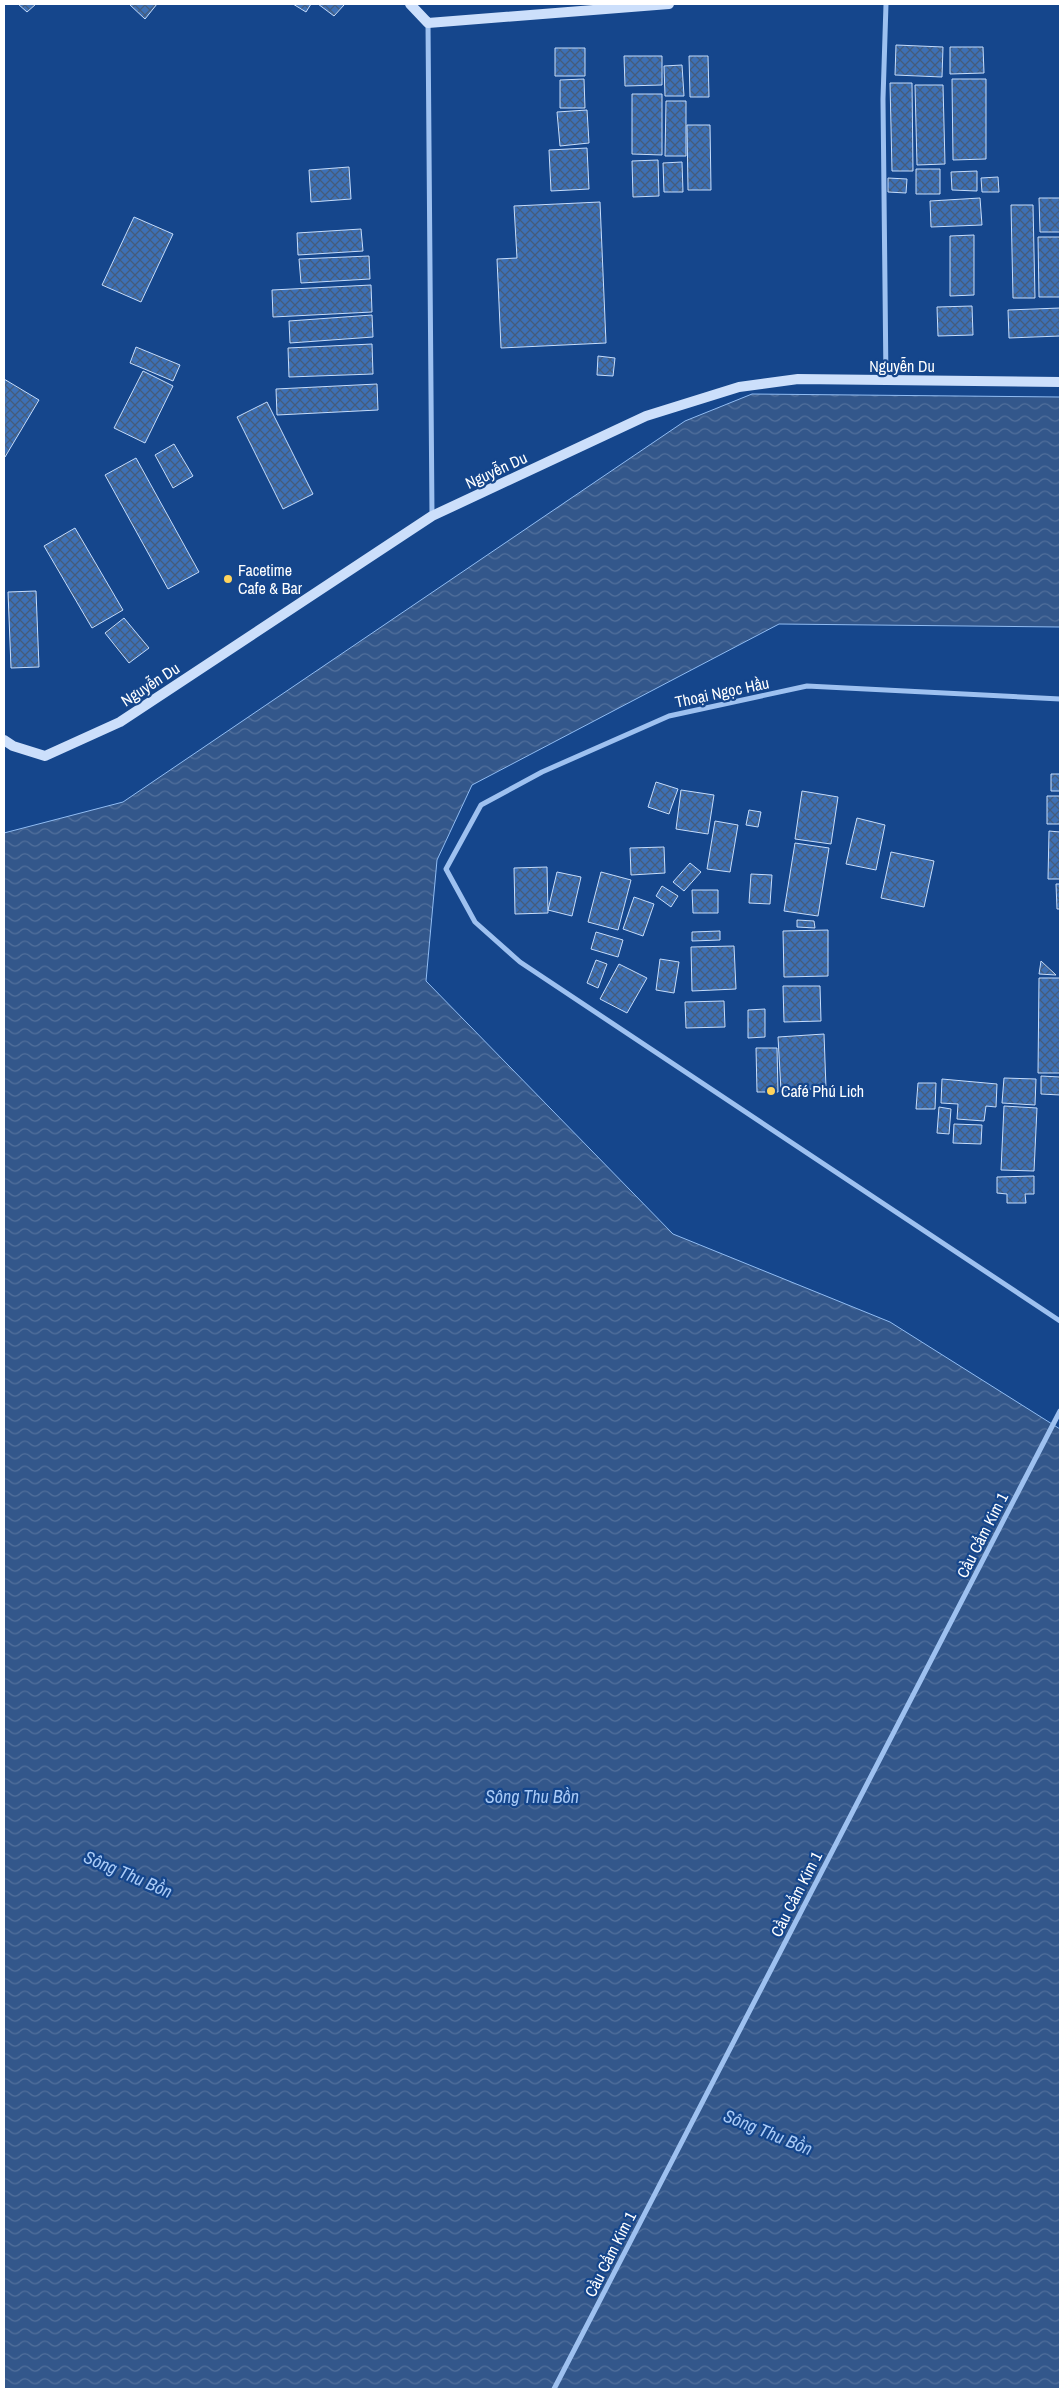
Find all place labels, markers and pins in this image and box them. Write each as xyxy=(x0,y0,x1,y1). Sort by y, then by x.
place label: Facetime Cafe & Bar xyxy=(238,559,303,599)
marker: Facetime Cafe & Bar xyxy=(222,573,234,585)
place label: Café Phú Lich xyxy=(781,1080,864,1102)
marker: Café Phú Lich xyxy=(765,1085,777,1097)

